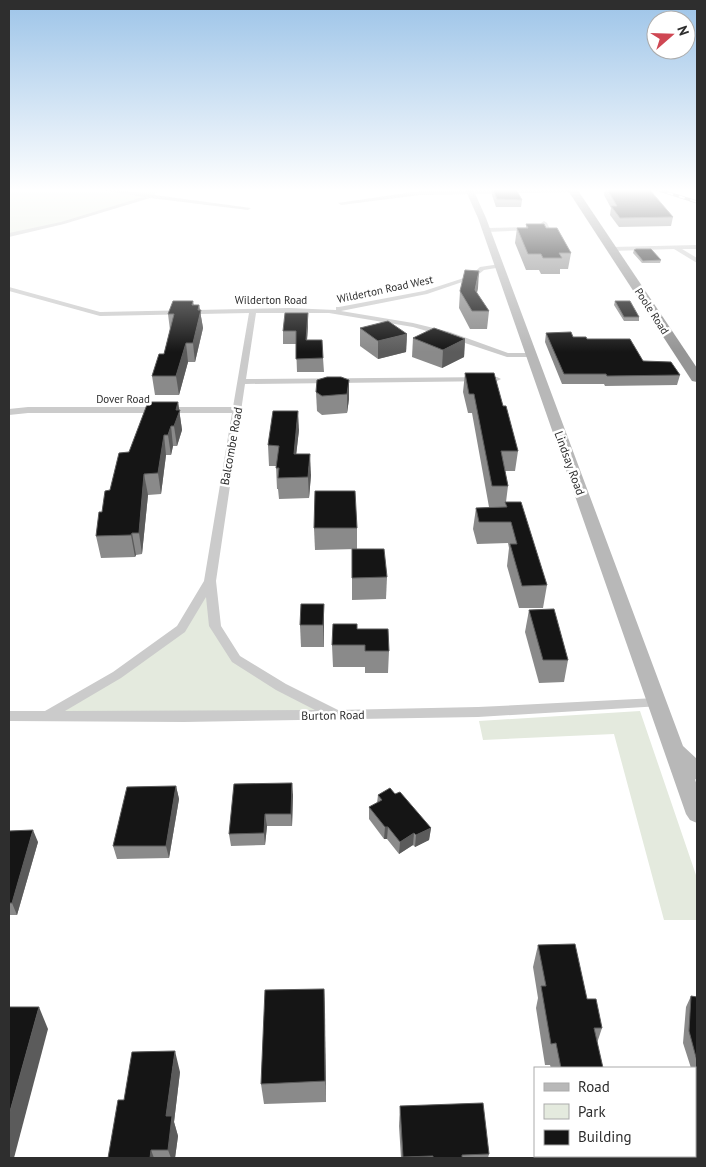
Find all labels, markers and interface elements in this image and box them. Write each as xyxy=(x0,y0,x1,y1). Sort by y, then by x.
north arrow xyxy=(646,10,696,60)
text: N xyxy=(673,23,693,38)
street label: Wilderton Road West xyxy=(336,272,435,306)
street label: Poole Road xyxy=(632,285,672,337)
street label: Wilderton Road xyxy=(235,293,307,307)
street label: Dover Road xyxy=(96,392,150,406)
street label: Balcombe Road xyxy=(217,406,245,486)
street label: Lindsay Road xyxy=(551,429,589,497)
street label: Burton Road xyxy=(301,707,365,723)
legend xyxy=(534,1067,696,1157)
text: Road xyxy=(578,1077,610,1096)
text: Park xyxy=(578,1102,606,1121)
text: Building xyxy=(578,1127,632,1146)

